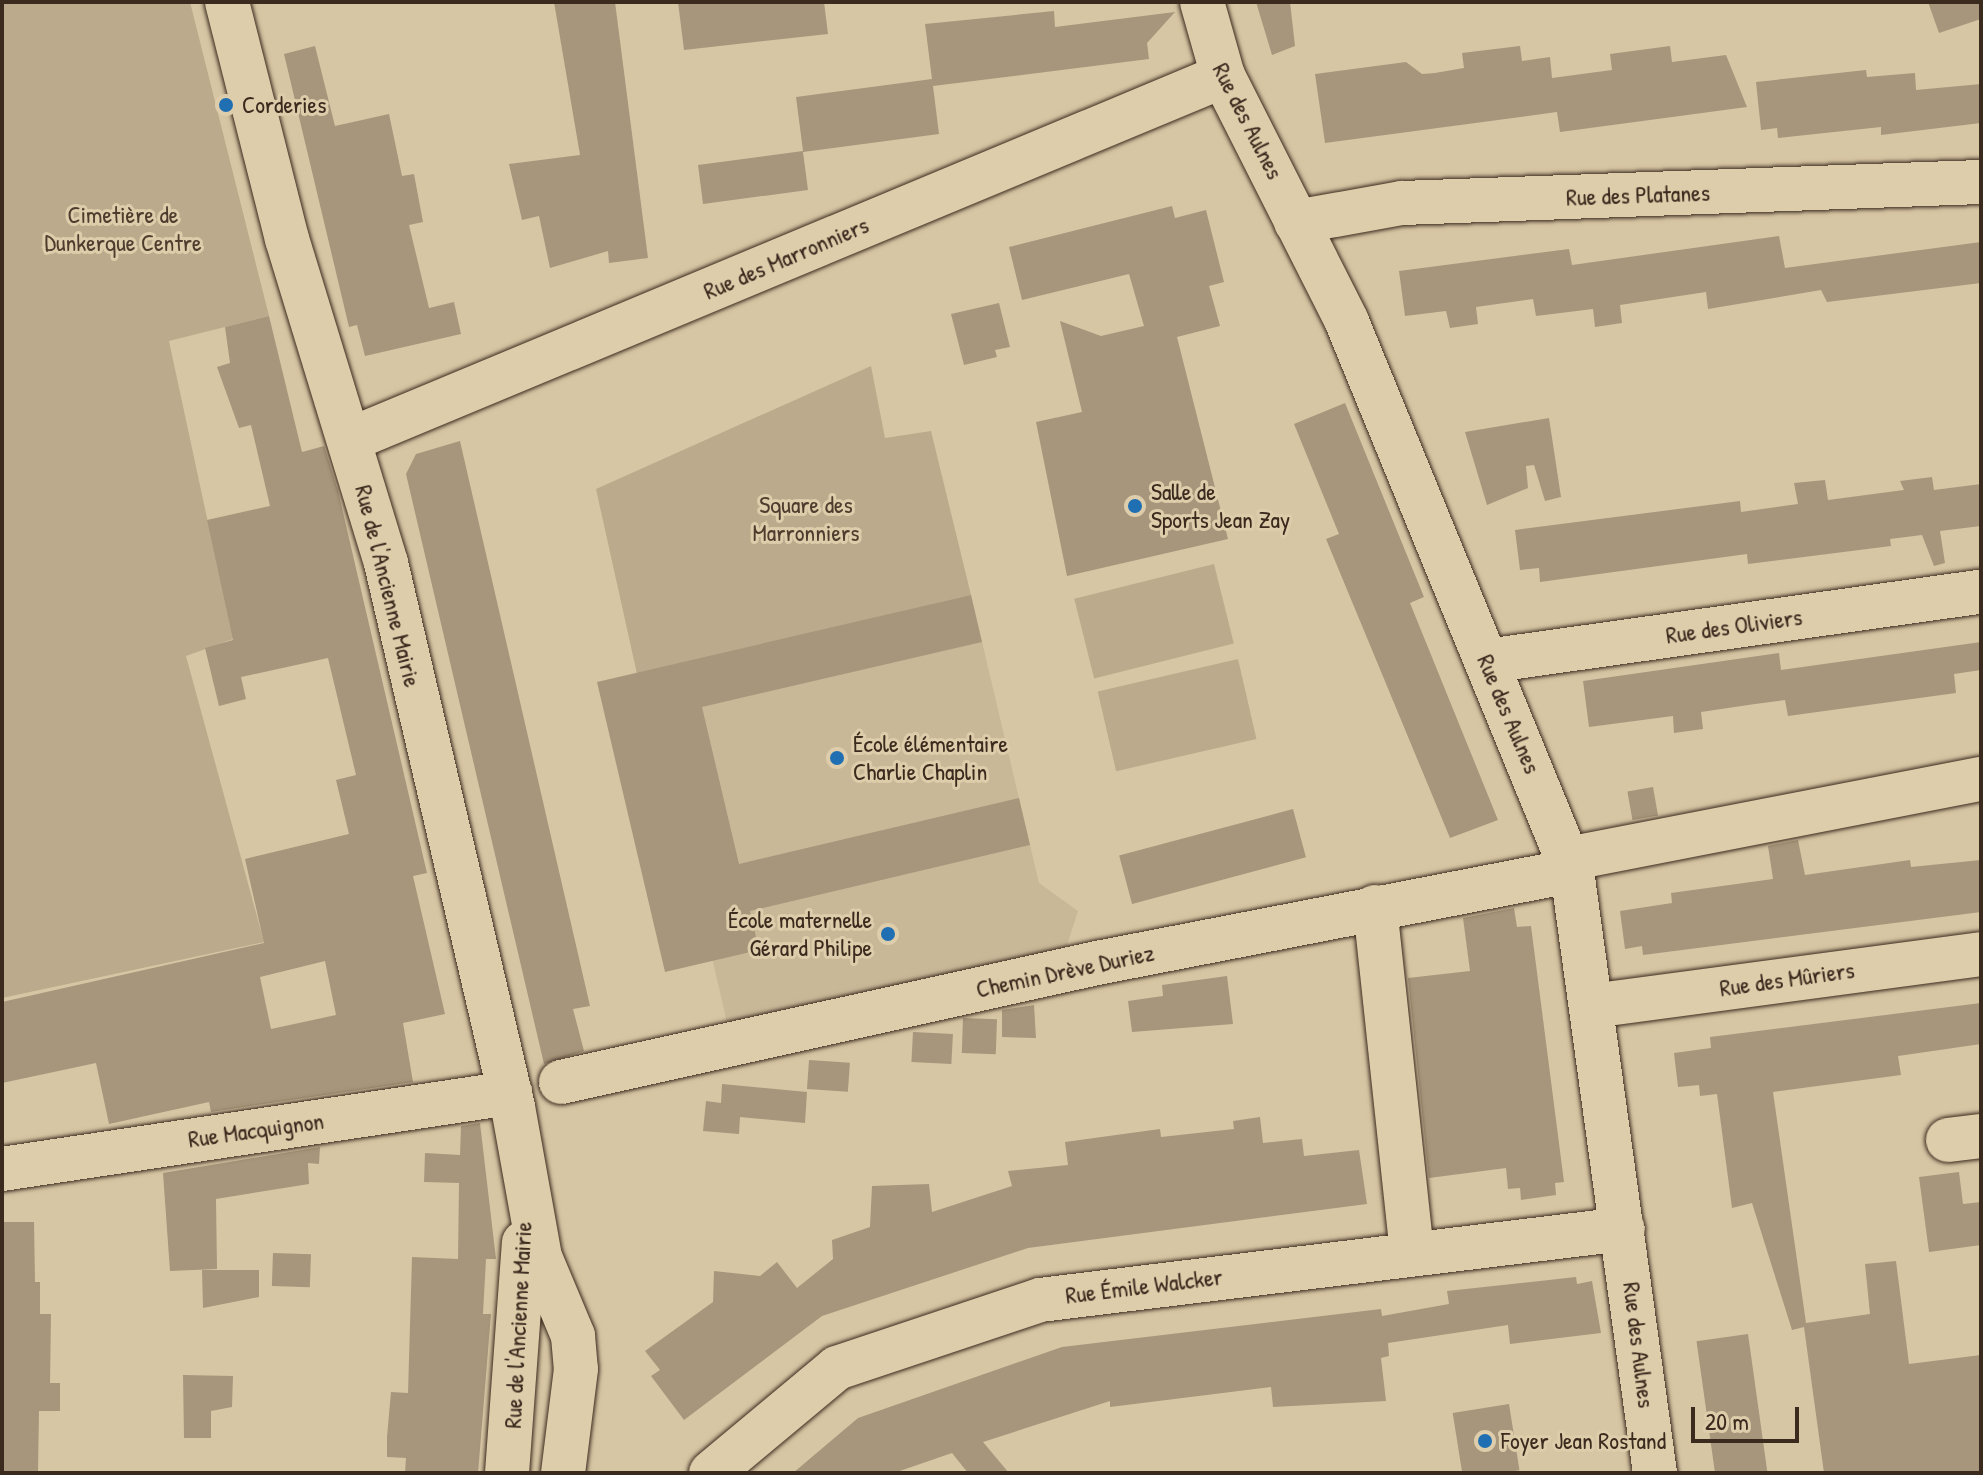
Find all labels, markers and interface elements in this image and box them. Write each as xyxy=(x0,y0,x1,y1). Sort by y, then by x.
street label: Rue des Aulnes xyxy=(1206,58,1290,184)
place label: Corderies xyxy=(242,91,326,119)
marker: Corderies xyxy=(217,96,235,114)
street label: Rue des Platanes xyxy=(1566,178,1710,212)
park label: Cimetière de Dunkerque Centre xyxy=(45,201,201,257)
street label: Rue des Marronniers xyxy=(699,210,873,306)
place label: Salle de Sports Jean Zay xyxy=(1151,478,1290,534)
street label: Rue de l'Ancienne Mairie xyxy=(349,482,427,690)
park label: Square des Marronniers xyxy=(753,491,859,547)
marker: Salle de Sports Jean Zay xyxy=(1126,497,1144,515)
street label: Rue des Oliviers xyxy=(1664,602,1804,650)
street label: Rue des Aulnes xyxy=(1471,650,1547,778)
place label: École élémentaire Charlie Chaplin xyxy=(853,730,1008,786)
marker: École élémentaire Charlie Chaplin xyxy=(828,749,846,767)
place label: École maternelle Gérard Philipe xyxy=(728,906,872,962)
marker: École maternelle Gérard Philipe xyxy=(879,925,897,943)
street label: Chemin Drève Duriez xyxy=(973,938,1157,1004)
street label: Rue des Mûriers xyxy=(1718,955,1856,1003)
street label: Rue Macquignon xyxy=(186,1106,326,1154)
street label: Rue de l'Ancienne Mairie xyxy=(498,1221,538,1429)
street label: Rue Émile Walcker xyxy=(1064,1262,1224,1310)
street label: Rue des Aulnes xyxy=(1617,1280,1661,1410)
scale bar xyxy=(1695,1391,1803,1441)
text: 20 m xyxy=(1705,1405,1749,1437)
place label: Foyer Jean Rostand xyxy=(1501,1427,1666,1455)
marker: Foyer Jean Rostand xyxy=(1476,1432,1494,1450)

